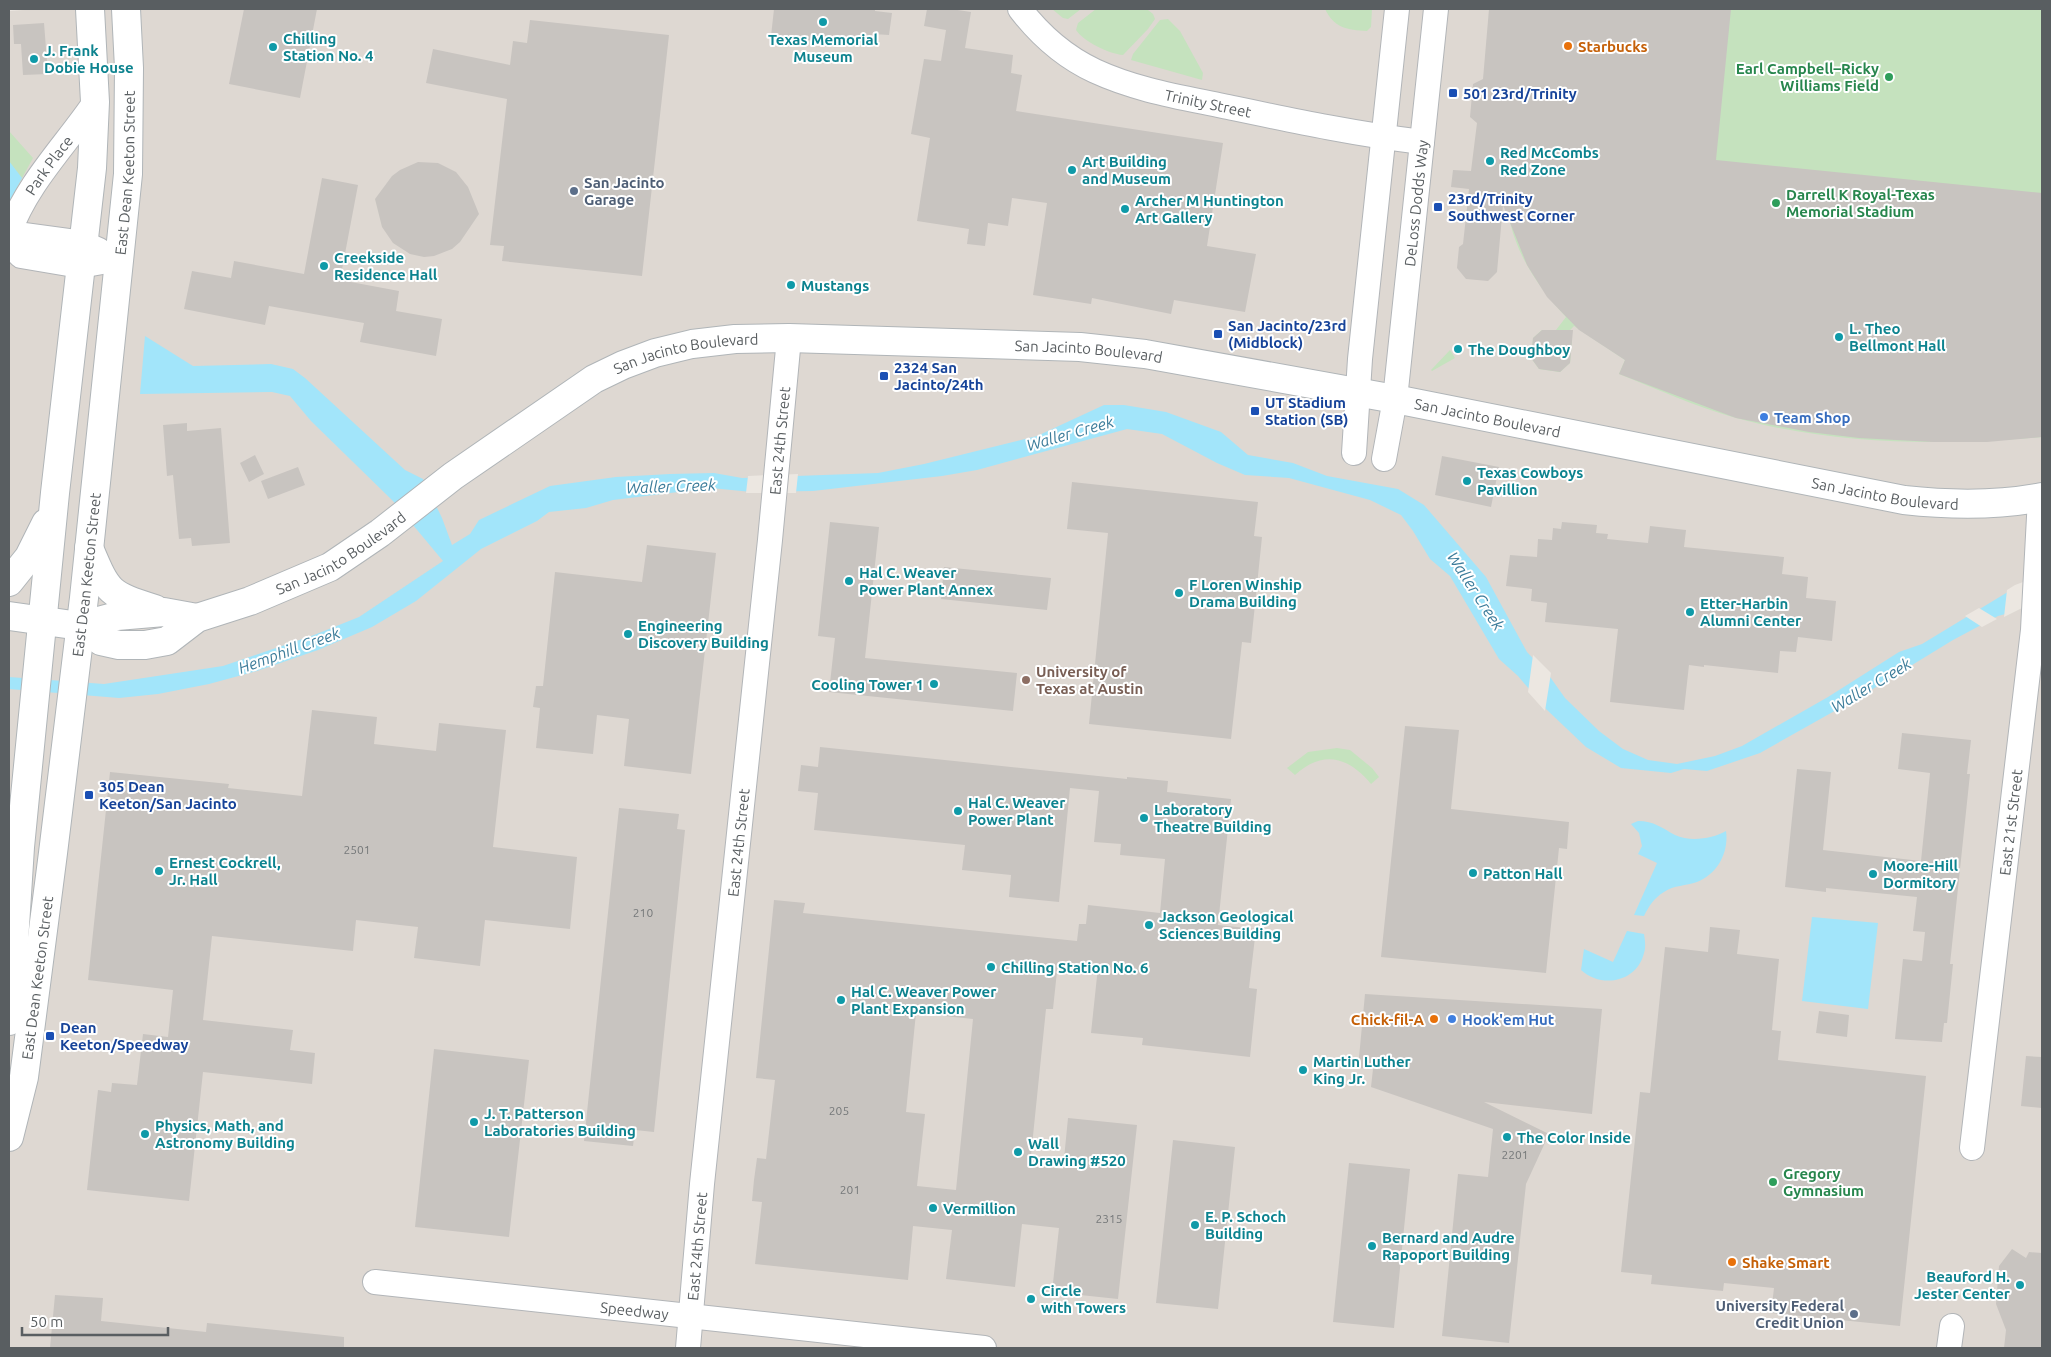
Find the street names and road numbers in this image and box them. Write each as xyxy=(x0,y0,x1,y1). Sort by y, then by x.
street label: Trinity Street xyxy=(1163,86,1253,120)
street label: East Dean Keeton Street xyxy=(111,90,137,256)
street label: Park Place xyxy=(21,132,76,198)
street label: DeLoss Dodds Way xyxy=(1400,139,1431,267)
street label: San Jacinto Boulevard xyxy=(611,330,759,377)
street label: San Jacinto Boulevard xyxy=(1014,336,1164,366)
street label: East 24th Street xyxy=(766,386,793,496)
street label: San Jacinto Boulevard xyxy=(1413,395,1562,440)
street label: San Jacinto Boulevard xyxy=(1810,473,1959,512)
street label: East Dean Keeton Street xyxy=(68,492,103,658)
street label: San Jacinto Boulevard xyxy=(273,508,409,598)
street label: East 21st Street xyxy=(1996,768,2025,876)
street label: East 24th Street xyxy=(724,787,752,897)
street label: East Dean Keeton Street xyxy=(18,895,56,1060)
street label: East 24th Street xyxy=(684,1191,710,1301)
street label: Speedway xyxy=(599,1298,669,1322)

